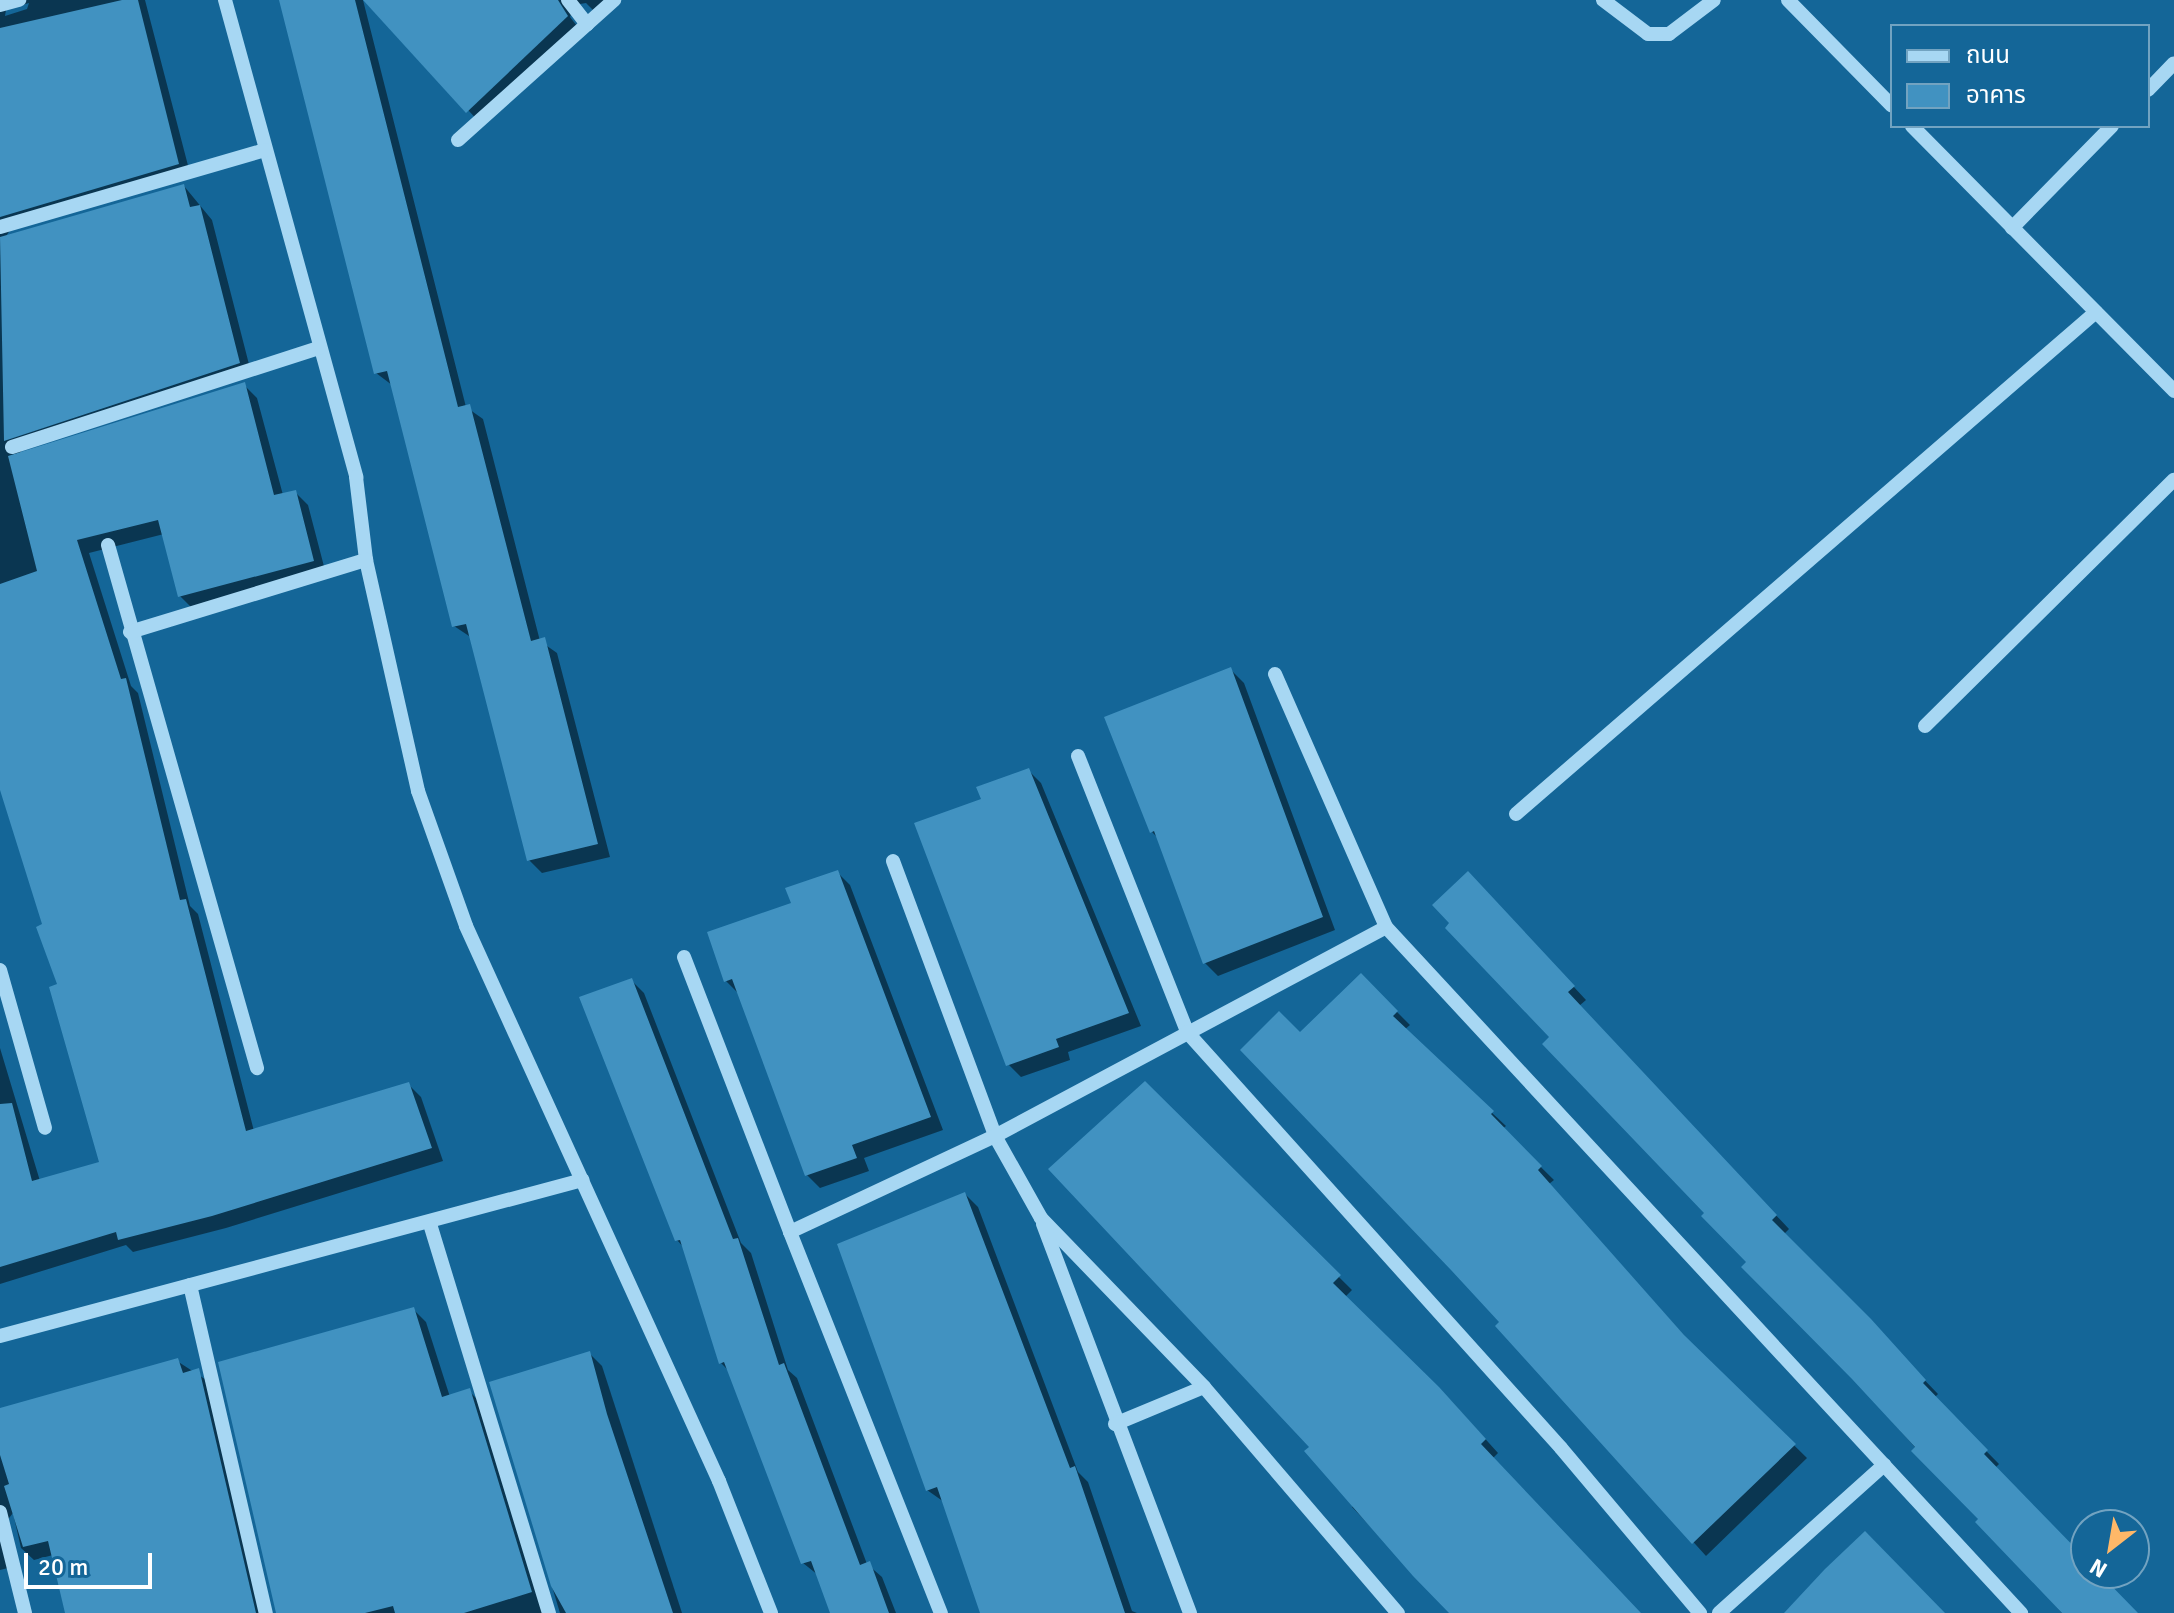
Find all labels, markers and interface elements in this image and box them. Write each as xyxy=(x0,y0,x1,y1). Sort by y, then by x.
legend xyxy=(1890,24,2150,128)
text: ถนน xyxy=(1966,40,2010,70)
text: อาคาร xyxy=(1966,80,2026,110)
north arrow xyxy=(2070,1509,2150,1589)
scale bar xyxy=(28,1537,156,1587)
text: 20 m xyxy=(38,1552,88,1582)
text: N xyxy=(2085,1553,2112,1584)

